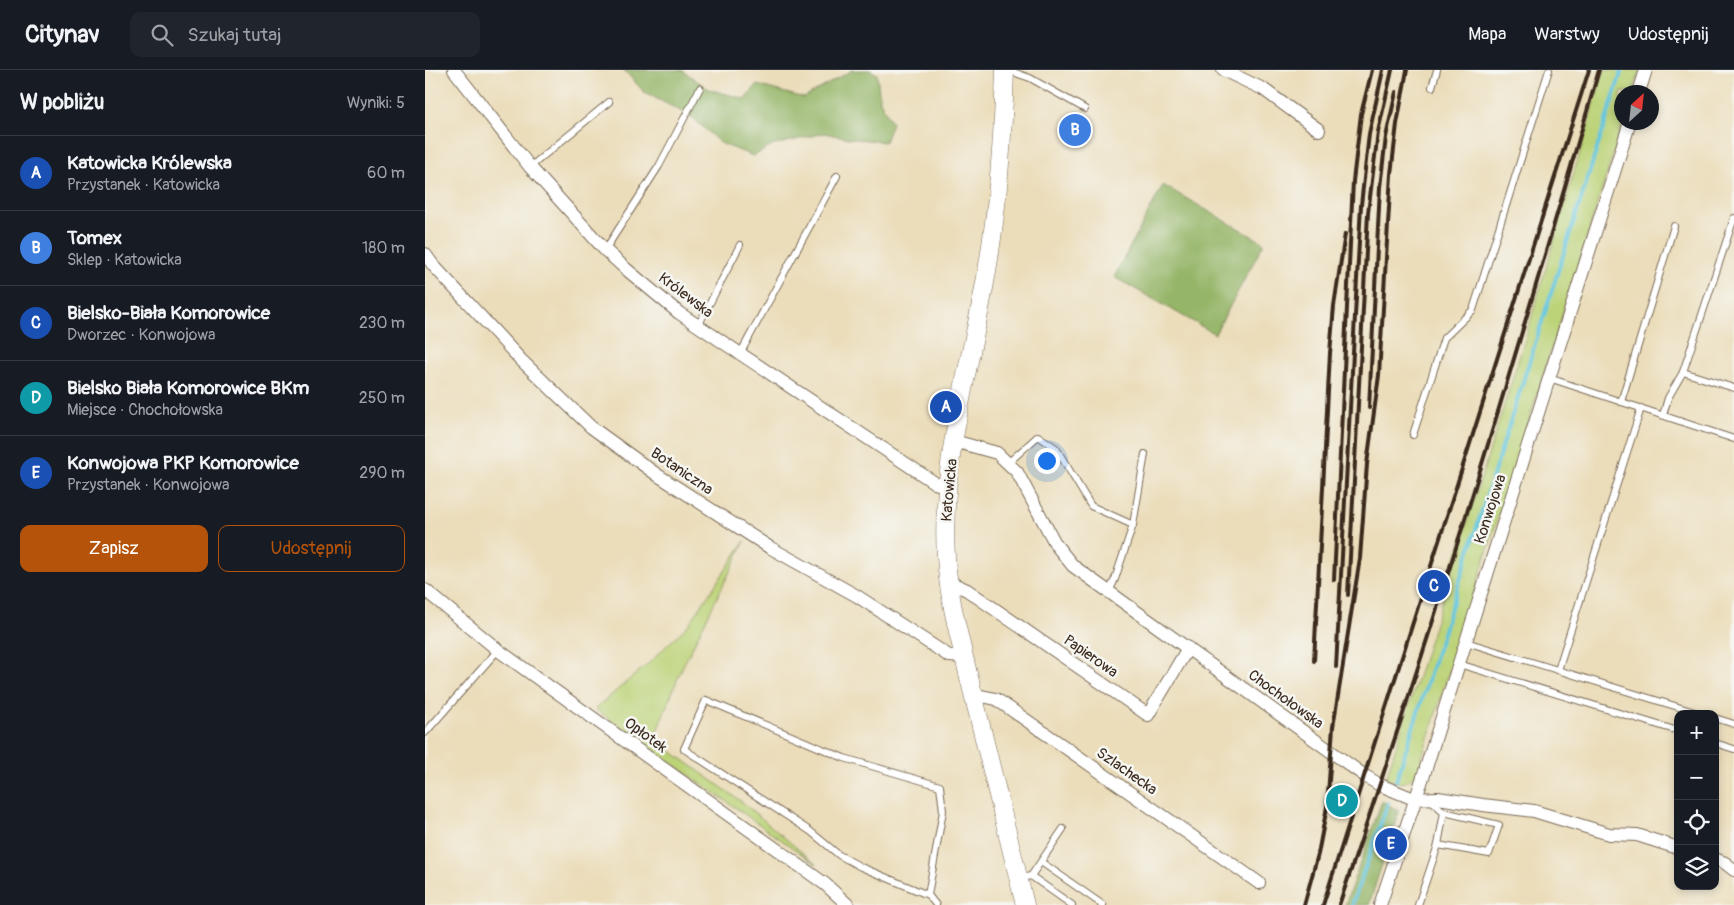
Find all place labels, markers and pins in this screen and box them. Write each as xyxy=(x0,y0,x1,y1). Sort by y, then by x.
pin: B xyxy=(1059,111,1091,149)
pin: A xyxy=(930,388,962,426)
pin: C xyxy=(1418,567,1450,605)
pin: D xyxy=(1326,782,1358,820)
pin: E xyxy=(1375,825,1407,863)

